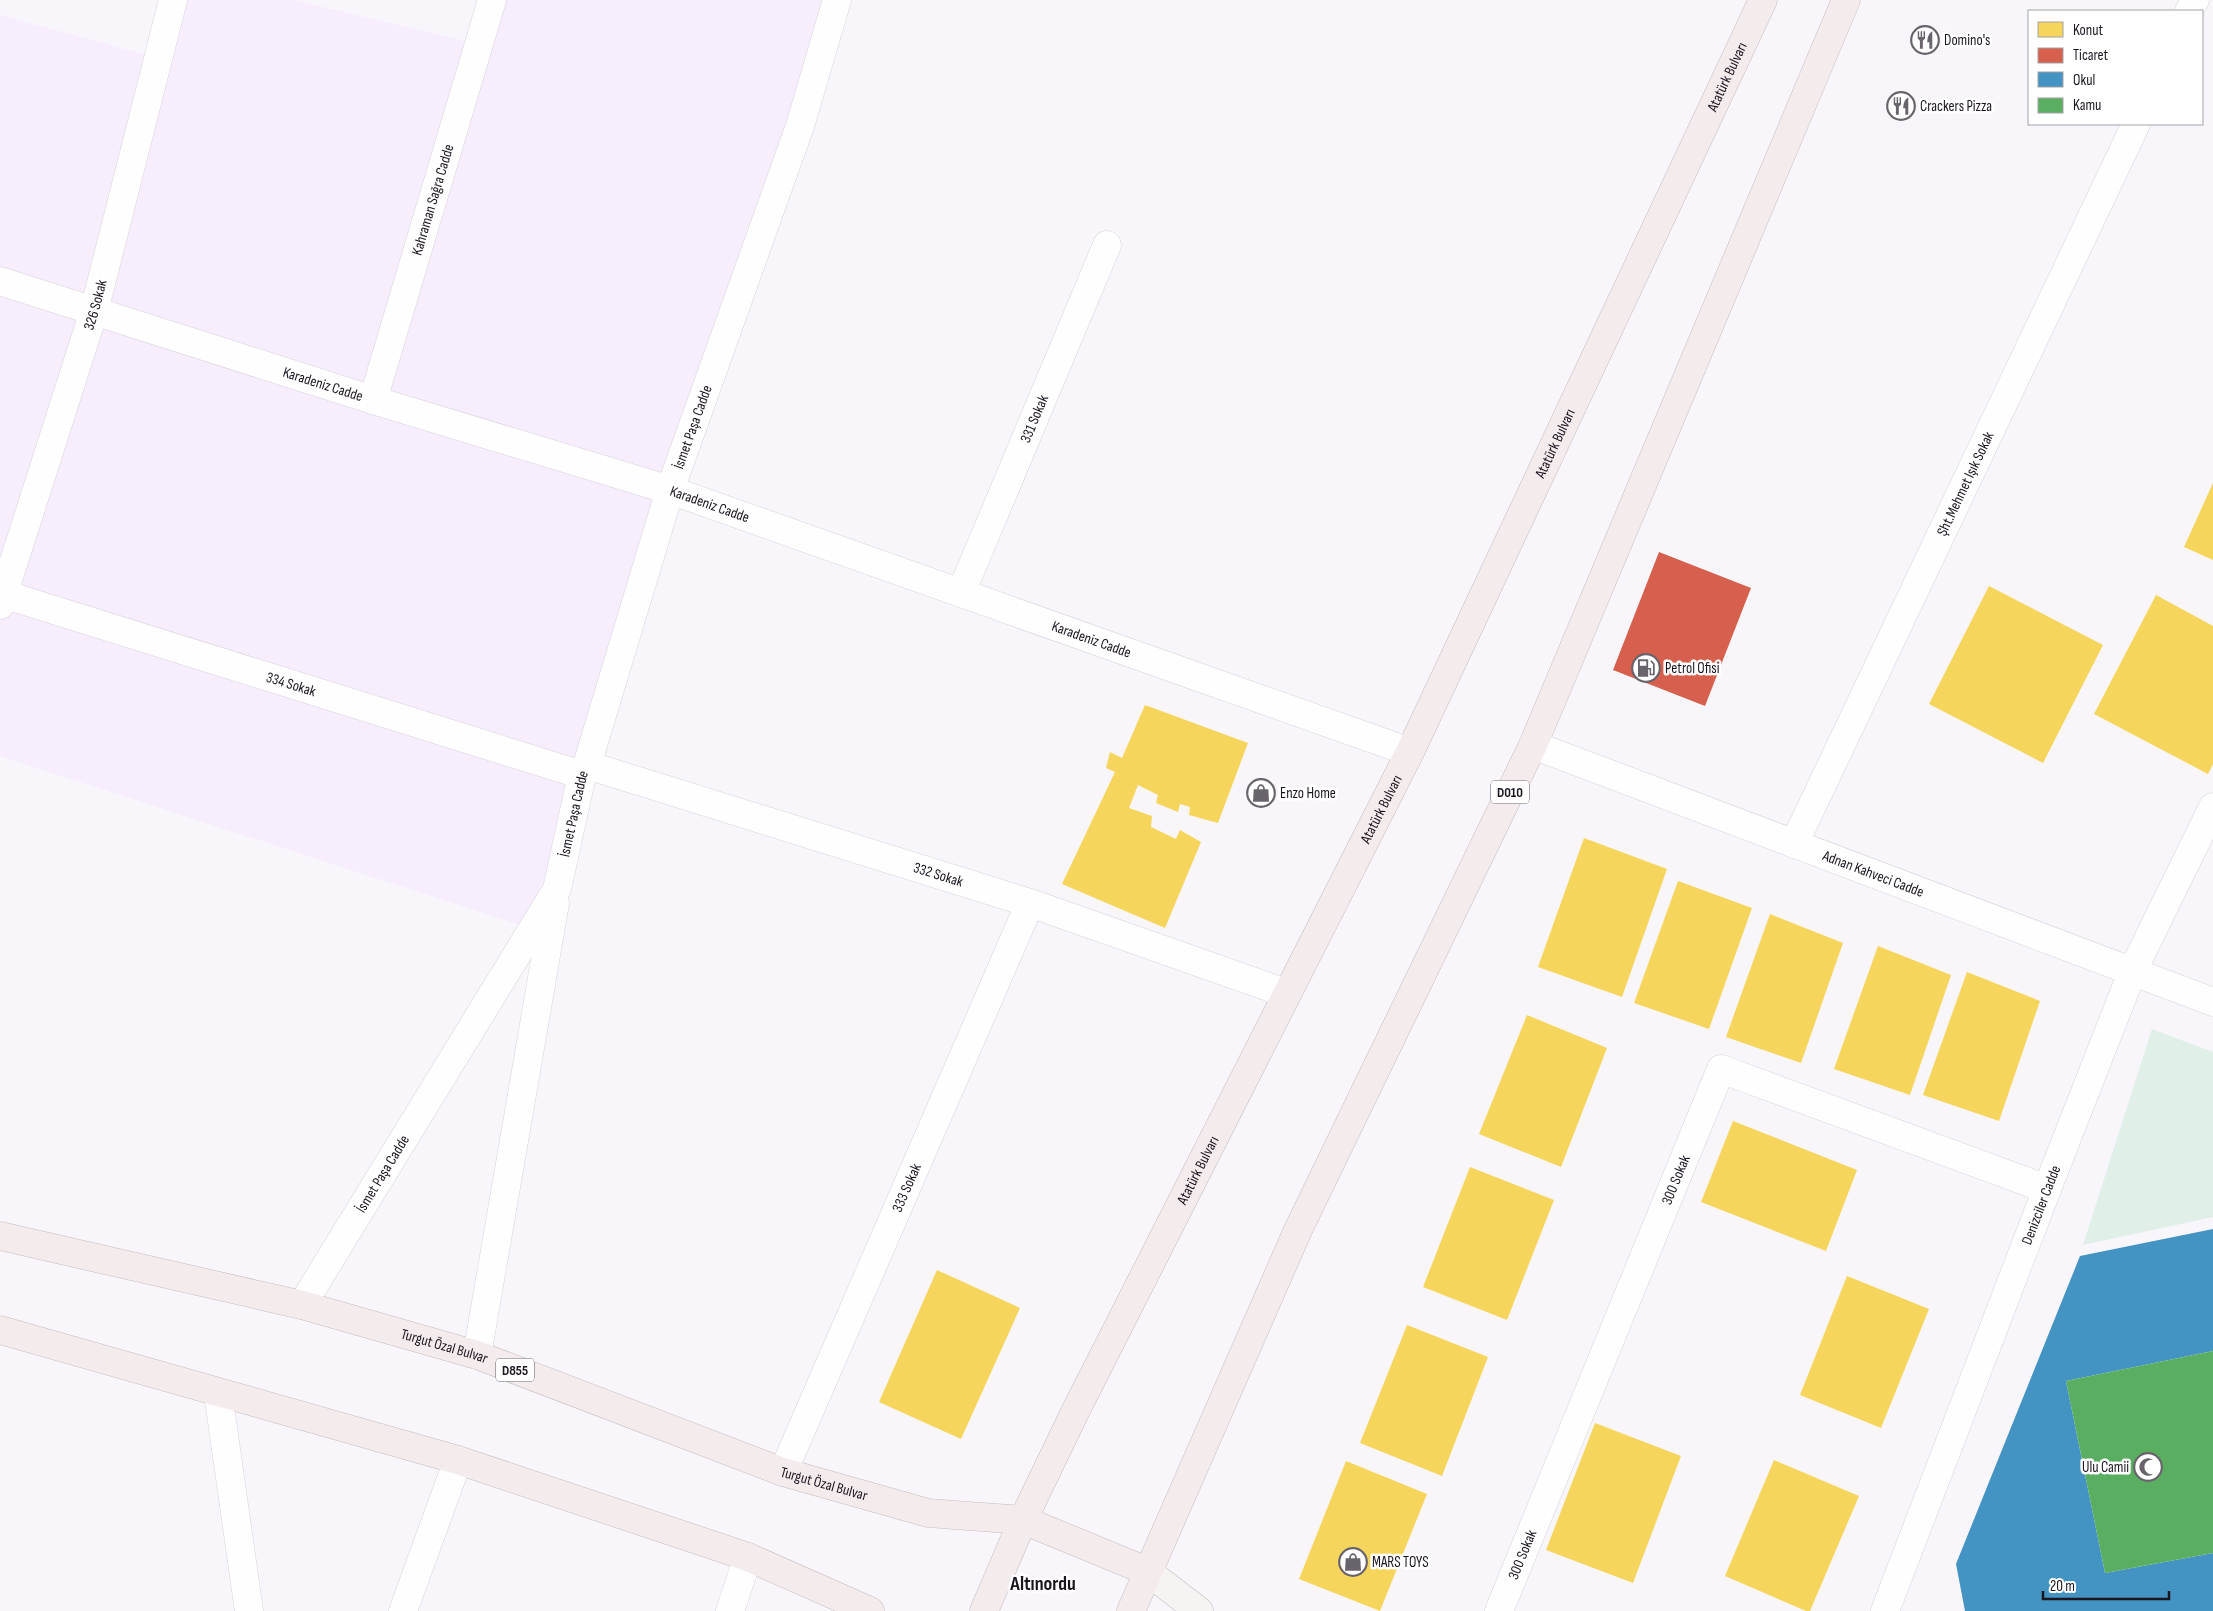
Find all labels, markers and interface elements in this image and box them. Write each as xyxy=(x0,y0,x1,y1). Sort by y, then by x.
legend xyxy=(2028,10,2203,125)
text: Konut xyxy=(2073,21,2103,40)
restaurant icon: Domino's xyxy=(1910,25,1940,55)
place label: Domino's xyxy=(1944,31,1990,50)
street label: Atatürk Bulvarı xyxy=(1703,39,1752,116)
text: Ticaret xyxy=(2073,46,2109,65)
text: Okul xyxy=(2073,71,2095,90)
restaurant icon: Crackers Pizza xyxy=(1886,91,1916,121)
text: Kamu xyxy=(2073,96,2101,115)
place label: Crackers Pizza xyxy=(1920,97,1992,116)
street label: Kahraman Sağra Cadde xyxy=(408,142,459,258)
street label: 326 Sokak xyxy=(80,277,112,332)
street label: Karadeniz Cadde xyxy=(280,363,365,406)
street label: İsmet Paşa Cadde xyxy=(669,383,717,472)
street label: 331 Sokak xyxy=(1016,392,1053,446)
street label: Atatürk Bulvarı xyxy=(1531,406,1580,482)
street label: Şht.Mehmet lşık Sokak xyxy=(1933,428,1999,539)
street label: Karadeniz Cadde xyxy=(667,482,752,527)
street label: Karadeniz Cadde xyxy=(1049,617,1134,663)
fuel station icon: Petrol Ofisi xyxy=(1631,653,1661,683)
place label: Petrol Ofisi xyxy=(1665,659,1720,678)
street label: 334 Sokak xyxy=(264,668,318,701)
street label: İsmet Paşa Cadde xyxy=(555,767,593,859)
street label: Atatürk Bulvarı xyxy=(1356,772,1407,848)
shop icon: Enzo Home xyxy=(1246,778,1276,808)
road number: D010 xyxy=(1491,780,1529,804)
place label: Enzo Home xyxy=(1280,784,1336,803)
street label: Adnan Kahveci Cadde xyxy=(1819,846,1927,902)
street label: 332 Sokak xyxy=(911,858,966,892)
street label: İsmet Paşa Cadde xyxy=(352,1132,414,1216)
street label: Atatürk Bulvarı xyxy=(1172,1133,1223,1209)
street label: 300 Sokak xyxy=(1657,1152,1695,1208)
street label: 333 Sokak xyxy=(888,1160,926,1215)
street label: Denizciler Cadde xyxy=(2018,1163,2065,1247)
street label: Turgut Özal Bulvar xyxy=(399,1325,491,1369)
road number: D855 xyxy=(496,1358,534,1382)
mosque icon: Ulu Camii xyxy=(2133,1452,2163,1482)
place label: Ulu Camii xyxy=(2082,1458,2129,1477)
street label: Turgut Özal Bulvar xyxy=(778,1463,870,1506)
street label: 300 Sokak xyxy=(1504,1527,1541,1582)
shop icon: MARS TOYS xyxy=(1338,1547,1368,1577)
place label: MARS TOYS xyxy=(1372,1553,1429,1572)
scale bar xyxy=(2043,1568,2169,1600)
district label: Altınordu xyxy=(1009,1572,1076,1596)
text: 20 m xyxy=(2050,1577,2075,1596)

